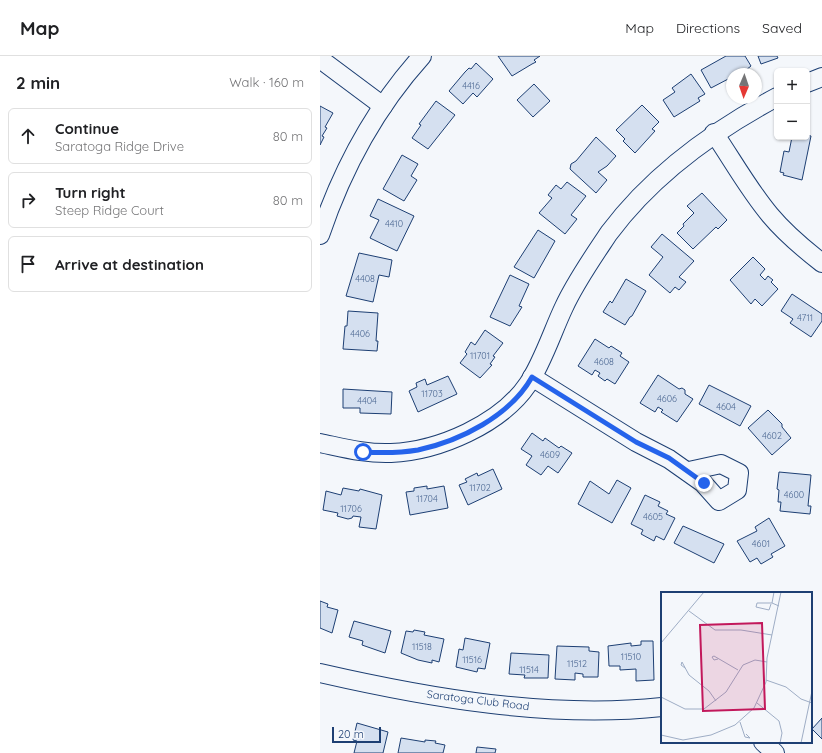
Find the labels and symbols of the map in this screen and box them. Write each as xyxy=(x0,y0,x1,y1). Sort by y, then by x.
north arrow xyxy=(726,68,762,104)
house number: 4416 xyxy=(462,80,480,91)
house number: 4410 xyxy=(385,218,403,229)
house number: 4408 xyxy=(355,273,375,284)
house number: 4711 xyxy=(797,312,813,323)
house number: 4406 xyxy=(350,328,370,339)
house number: 11701 xyxy=(470,350,490,361)
house number: 4608 xyxy=(594,356,614,367)
house number: 11703 xyxy=(421,388,443,399)
house number: 4606 xyxy=(657,393,677,404)
house number: 4404 xyxy=(357,395,377,406)
house number: 4604 xyxy=(716,401,736,412)
house number: 4602 xyxy=(762,430,782,441)
route start xyxy=(354,443,372,461)
house number: 4609 xyxy=(540,449,560,460)
route end xyxy=(695,474,713,492)
house number: 11702 xyxy=(469,482,491,493)
house number: 4600 xyxy=(784,489,804,500)
house number: 11704 xyxy=(416,493,438,504)
house number: 11706 xyxy=(340,503,362,514)
house number: 4605 xyxy=(643,511,663,522)
house number: 4601 xyxy=(752,538,770,549)
inset map xyxy=(661,592,812,743)
house number: 11518 xyxy=(412,641,432,652)
house number: 11510 xyxy=(621,651,641,662)
house number: 11516 xyxy=(462,654,482,665)
house number: 11512 xyxy=(567,658,587,669)
house number: 11514 xyxy=(519,664,539,675)
street label: Saratoga Club Road xyxy=(426,687,530,713)
scale bar xyxy=(332,725,381,744)

